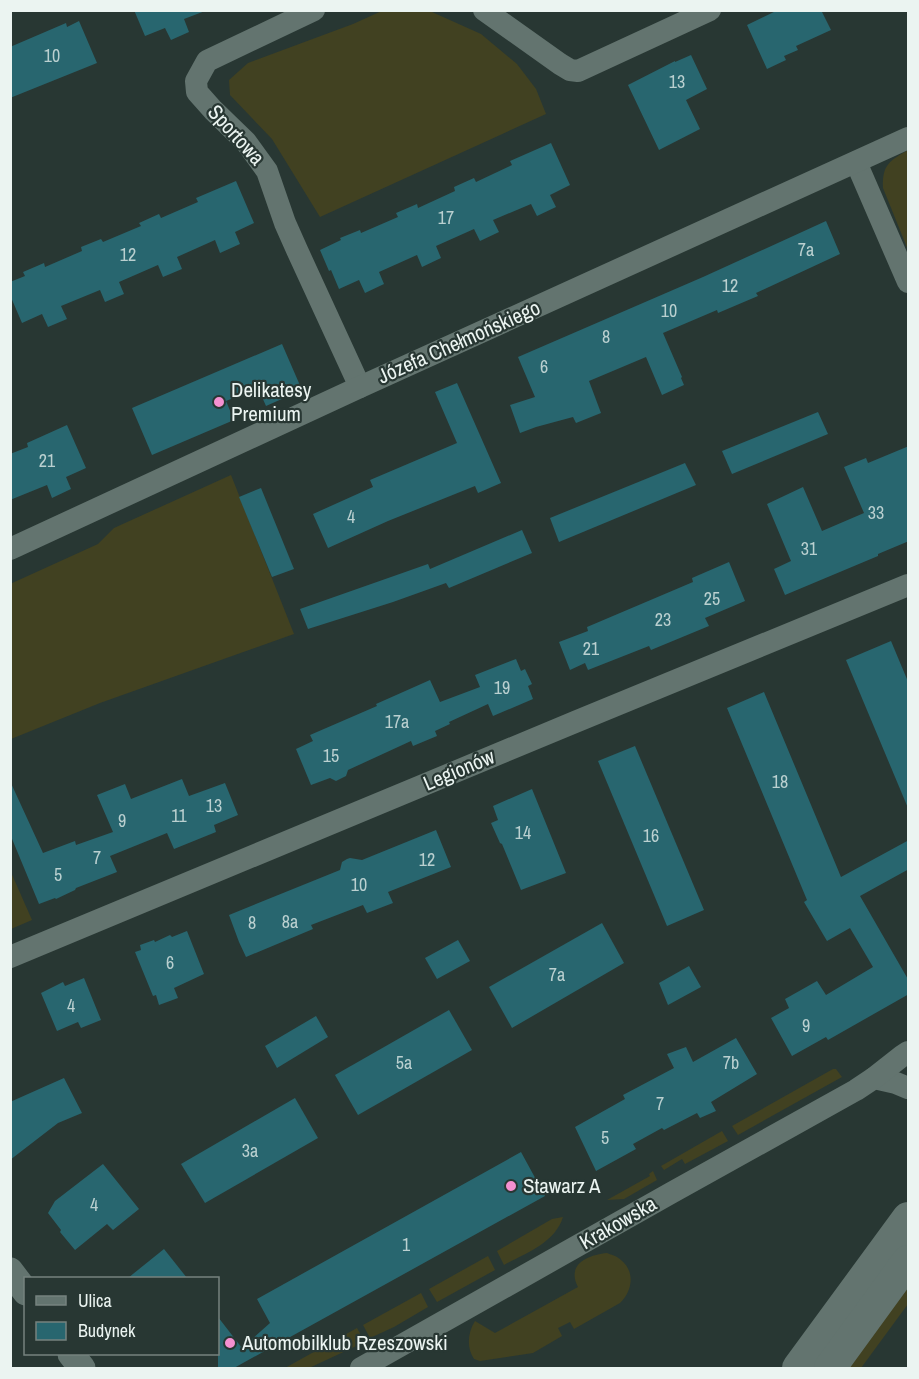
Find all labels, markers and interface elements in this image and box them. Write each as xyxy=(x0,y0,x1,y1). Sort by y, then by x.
house number: 10 xyxy=(44,43,60,68)
house number: 13 xyxy=(669,69,685,94)
street label: Sportowa xyxy=(201,98,272,172)
house number: 17 xyxy=(438,205,454,230)
house number: 7a xyxy=(798,237,814,262)
house number: 12 xyxy=(120,242,136,267)
house number: 12 xyxy=(722,273,738,298)
street label: Józefa Chełmońskiego xyxy=(373,293,545,390)
house number: 10 xyxy=(661,298,677,323)
house number: 8 xyxy=(602,324,610,349)
house number: 6 xyxy=(540,354,548,379)
place label: Delikatesy Premium xyxy=(231,375,312,428)
marker: Delikatesy Premium xyxy=(212,395,226,409)
house number: 21 xyxy=(39,448,56,473)
house number: 33 xyxy=(868,500,884,525)
house number: 4 xyxy=(347,504,355,529)
house number: 31 xyxy=(801,536,818,561)
house number: 25 xyxy=(704,586,720,611)
house number: 23 xyxy=(655,607,671,632)
house number: 21 xyxy=(583,636,600,661)
house number: 19 xyxy=(494,675,510,700)
house number: 17a xyxy=(385,709,409,734)
street label: Legionów xyxy=(419,741,499,797)
house number: 15 xyxy=(323,743,339,768)
house number: 18 xyxy=(772,769,788,794)
house number: 13 xyxy=(206,793,222,818)
house number: 11 xyxy=(171,803,187,828)
house number: 9 xyxy=(118,808,126,833)
house number: 14 xyxy=(515,820,531,845)
house number: 16 xyxy=(643,823,659,848)
house number: 7 xyxy=(93,845,101,870)
house number: 12 xyxy=(419,847,435,872)
house number: 5 xyxy=(54,862,62,887)
house number: 10 xyxy=(351,872,367,897)
house number: 8a xyxy=(282,909,298,934)
house number: 8 xyxy=(248,910,256,935)
house number: 6 xyxy=(166,950,174,975)
house number: 7a xyxy=(549,962,565,987)
house number: 4 xyxy=(67,993,75,1018)
house number: 9 xyxy=(802,1013,810,1038)
house number: 5a xyxy=(396,1050,412,1075)
house number: 7b xyxy=(723,1050,739,1075)
house number: 7 xyxy=(656,1091,664,1116)
house number: 5 xyxy=(601,1125,609,1150)
house number: 3a xyxy=(242,1138,258,1163)
place label: Stawarz A xyxy=(523,1171,601,1200)
marker: Stawarz A xyxy=(504,1179,518,1193)
street label: Krakowska xyxy=(574,1189,662,1256)
house number: 4 xyxy=(90,1192,98,1217)
house number: 1 xyxy=(402,1232,411,1257)
legend xyxy=(24,1277,219,1355)
text: Ulica xyxy=(78,1288,112,1313)
text: Budynek xyxy=(78,1318,136,1343)
place label: Automobilklub Rzeszowski xyxy=(241,1328,448,1357)
marker: Automobilklub Rzeszowski xyxy=(223,1336,237,1350)

